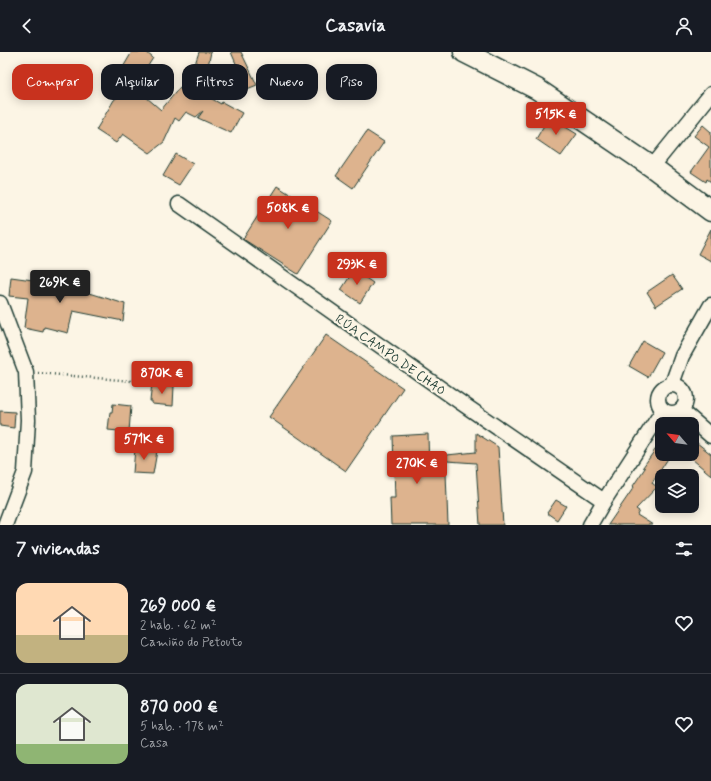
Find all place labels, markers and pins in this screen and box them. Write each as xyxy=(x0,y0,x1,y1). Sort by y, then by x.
pin: 515K € xyxy=(523,102,589,136)
pin: 508K € xyxy=(255,196,321,230)
pin: 293K € xyxy=(324,252,390,286)
pin: 269K € xyxy=(27,270,93,304)
pin: 870K € xyxy=(129,361,195,395)
pin: 571K € xyxy=(111,427,177,461)
pin: 270K € xyxy=(384,451,450,485)

